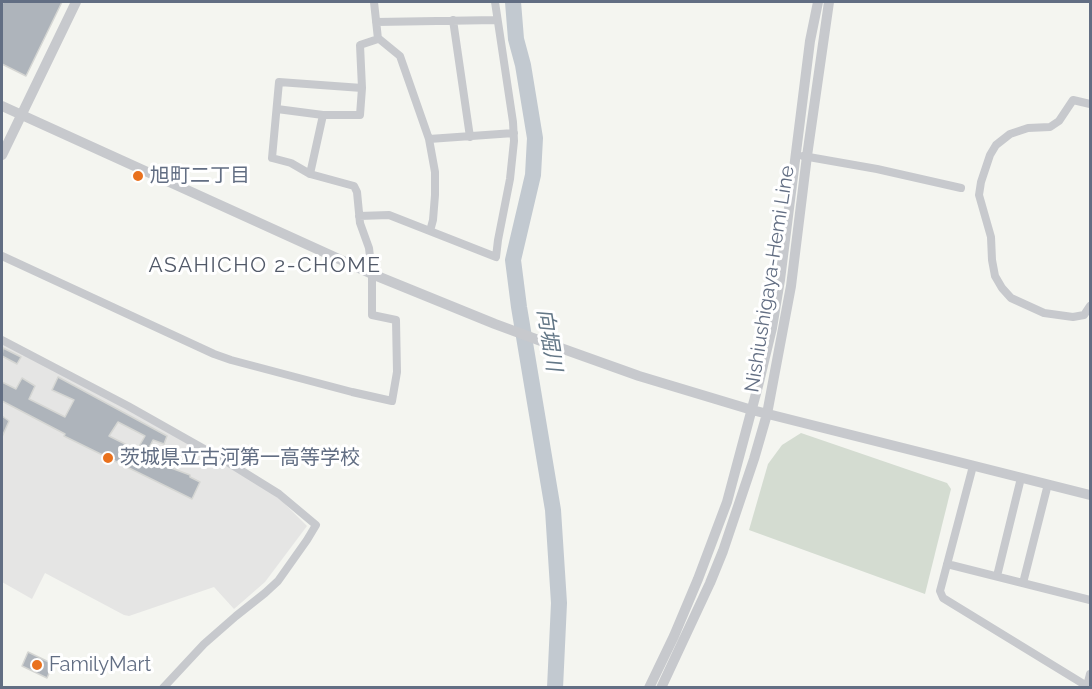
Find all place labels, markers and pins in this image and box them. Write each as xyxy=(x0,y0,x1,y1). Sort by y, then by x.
place label: 旭町二丁目 xyxy=(150,164,250,188)
marker: 旭町二丁目 xyxy=(131,169,145,183)
place label: 茨城県立古河第一高等学校 xyxy=(120,446,360,470)
marker: 茨城県立古河第一高等学校 xyxy=(101,451,115,465)
place label: FamilyMart xyxy=(49,653,151,677)
marker: FamilyMart xyxy=(30,658,44,672)

